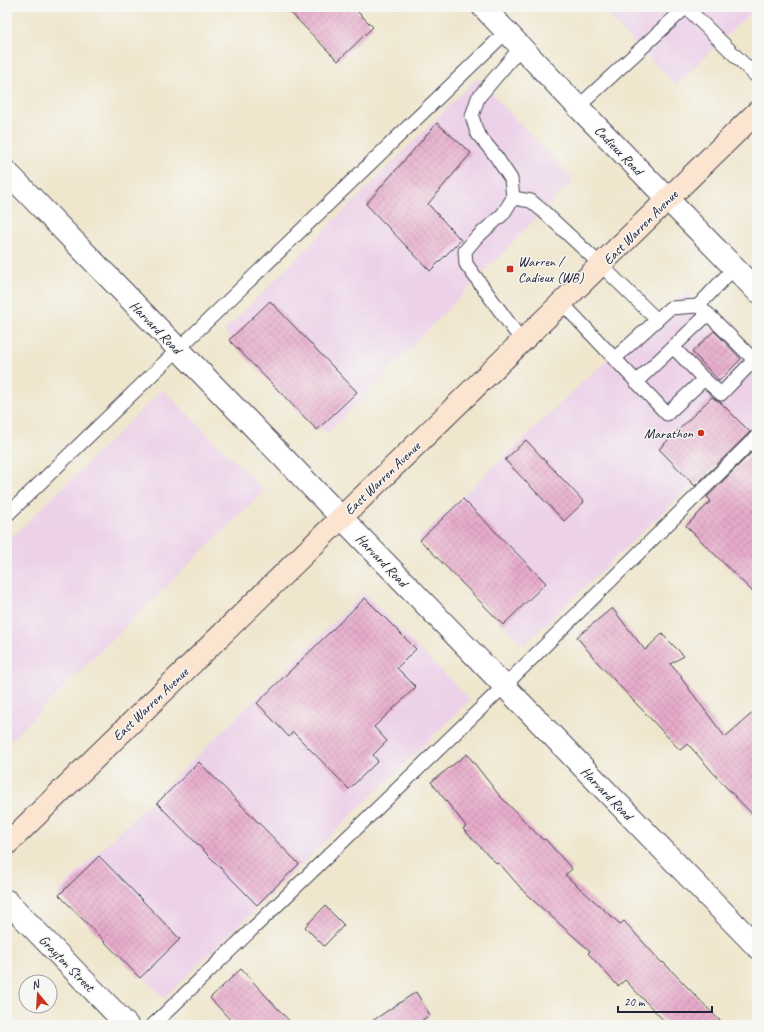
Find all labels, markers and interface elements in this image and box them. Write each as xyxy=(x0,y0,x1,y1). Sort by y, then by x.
street label: Cadieux Road xyxy=(591,122,648,180)
street label: East Warren Avenue xyxy=(599,185,682,268)
place label: Warren / Cadieux (WB) xyxy=(518,253,585,286)
marker: Warren / Cadieux (WB) xyxy=(505,264,515,274)
street label: Harvard Road xyxy=(126,297,187,359)
place label: Marathon xyxy=(644,425,694,442)
marker: Marathon xyxy=(696,428,706,438)
street label: East Warren Avenue xyxy=(341,437,425,519)
street label: Harvard Road xyxy=(352,530,413,592)
street label: East Warren Avenue xyxy=(109,663,193,745)
street label: Harvard Road xyxy=(577,763,638,825)
street label: Grayton Street xyxy=(35,931,99,996)
north arrow xyxy=(18,974,58,1014)
text: N xyxy=(30,976,42,992)
scale bar xyxy=(618,988,712,1014)
text: 20 m xyxy=(624,994,646,1010)

